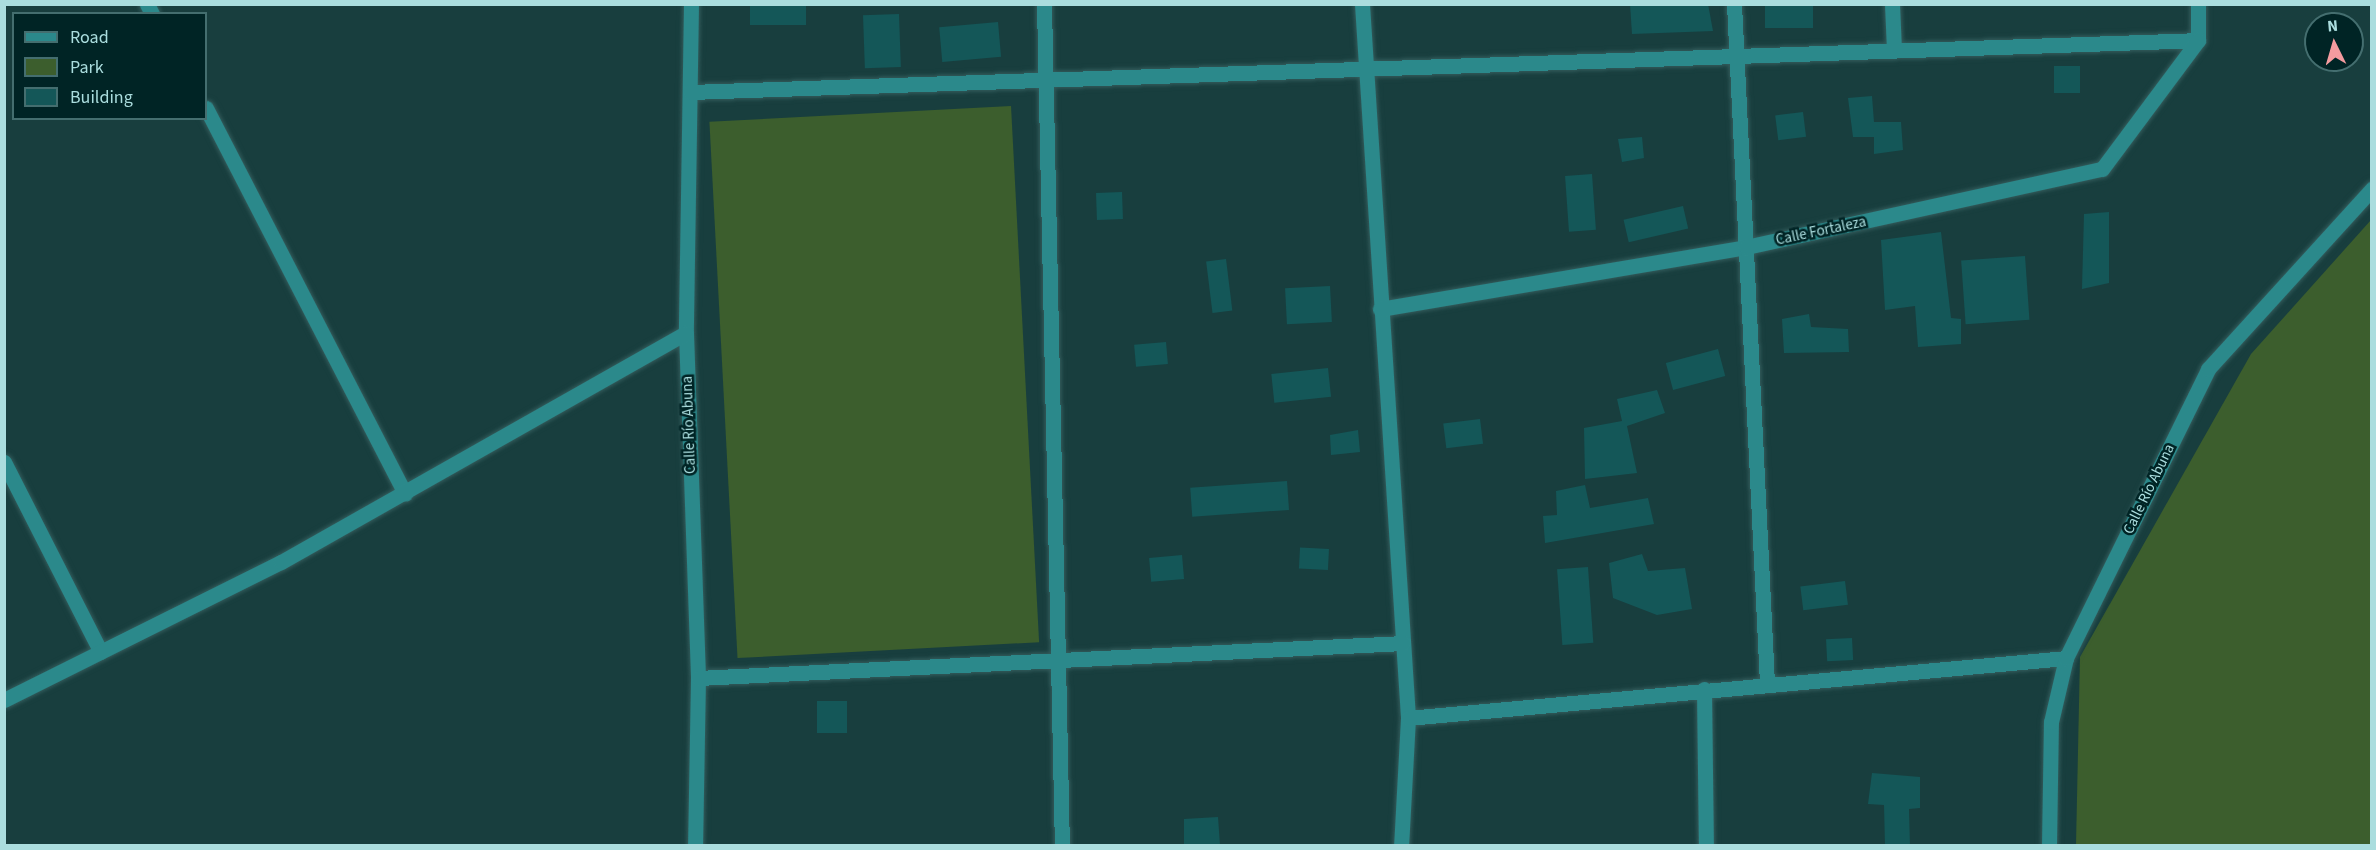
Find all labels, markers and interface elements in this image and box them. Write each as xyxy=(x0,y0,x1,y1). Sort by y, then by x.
legend xyxy=(12,12,207,120)
north arrow xyxy=(2304,12,2364,72)
text: N xyxy=(2326,15,2339,37)
text: Road xyxy=(70,25,109,50)
text: Park xyxy=(70,55,104,80)
text: Building xyxy=(70,85,133,110)
street label: Calle Fortaleza xyxy=(1774,213,1868,249)
street label: Calle Río Abuna xyxy=(678,376,700,474)
street label: Calle Río Abuna xyxy=(2119,441,2179,537)

